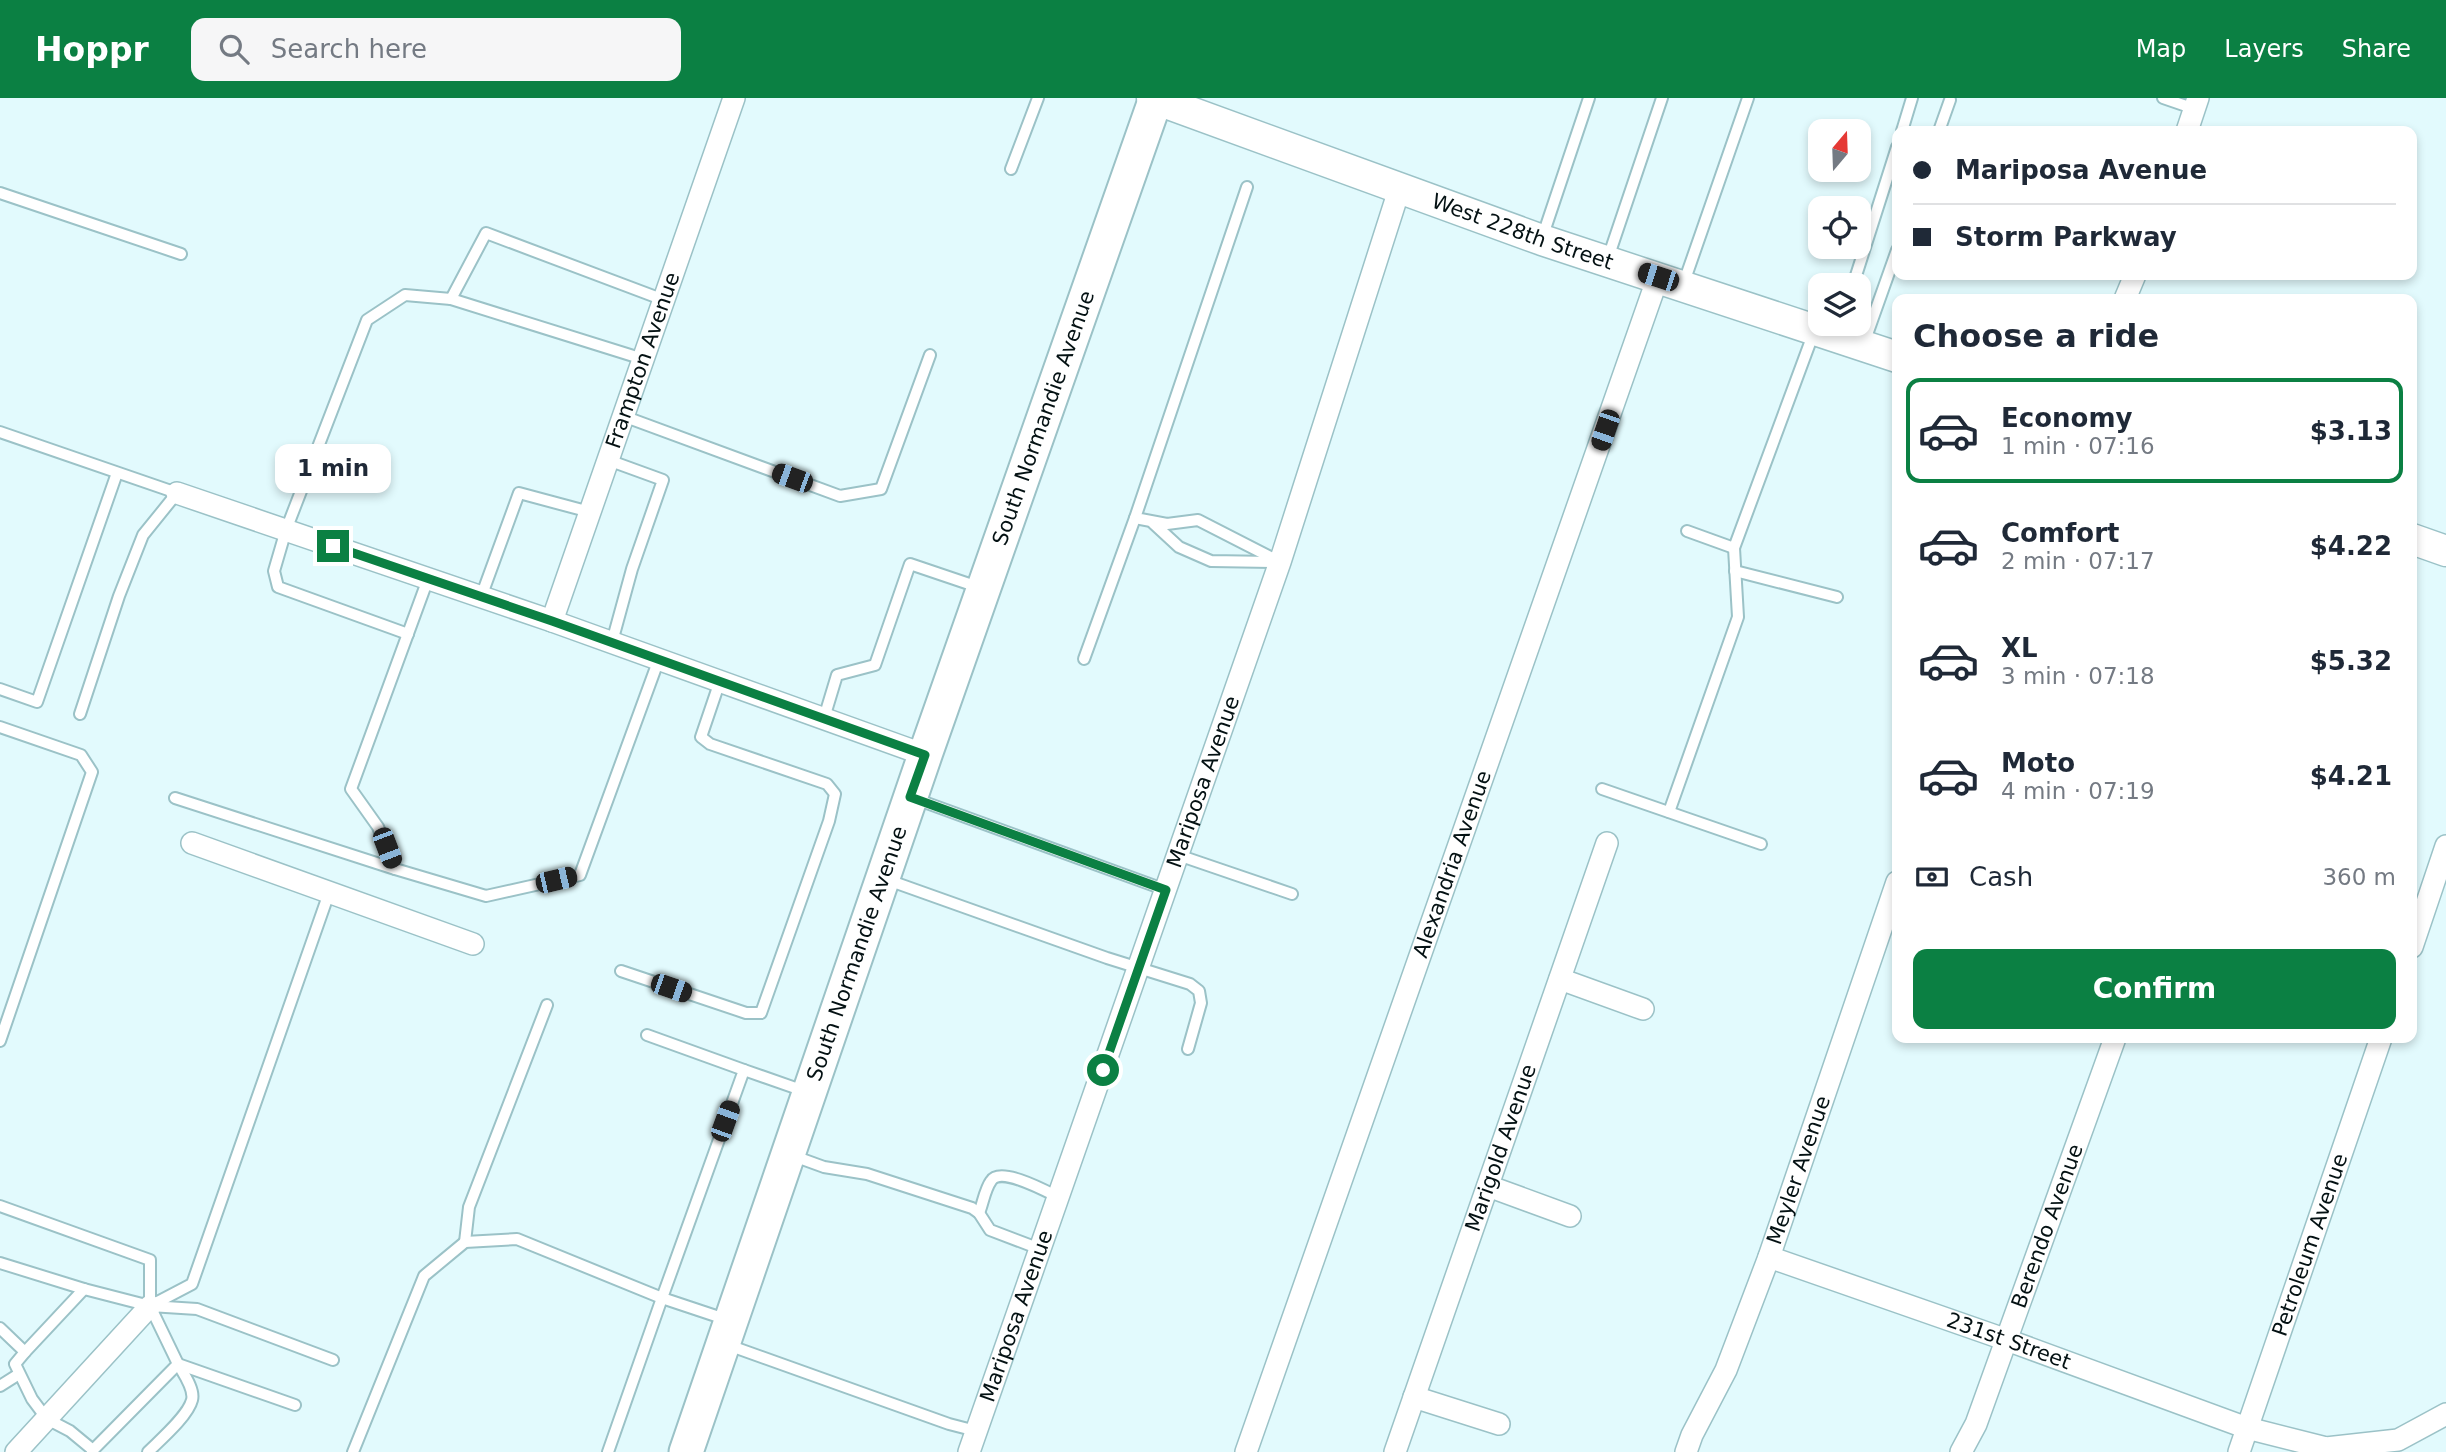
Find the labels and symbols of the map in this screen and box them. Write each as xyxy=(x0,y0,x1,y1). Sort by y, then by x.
north arrow xyxy=(1808,119,1871,182)
street label: West 228th Street xyxy=(1429,189,1616,275)
car xyxy=(1635,261,1682,293)
street label: Frampton Avenue xyxy=(601,269,684,452)
street label: South Normandie Avenue xyxy=(988,288,1099,548)
car xyxy=(1589,407,1622,453)
callout: 1 min xyxy=(275,444,391,494)
car xyxy=(769,461,816,495)
route end xyxy=(317,530,349,562)
street label: Mariposa Avenue xyxy=(1162,693,1244,871)
street label: Alexandria Avenue xyxy=(1408,767,1496,961)
street label: South Normandie Avenue xyxy=(802,823,912,1084)
car xyxy=(370,825,405,871)
car xyxy=(534,865,579,895)
car xyxy=(648,971,695,1005)
route start xyxy=(1087,1054,1119,1086)
street label: Marigold Avenue xyxy=(1461,1061,1541,1235)
street label: Meyler Avenue xyxy=(1762,1093,1835,1248)
car xyxy=(708,1098,743,1144)
street label: Berendo Avenue xyxy=(2007,1141,2088,1312)
street label: Petroleum Avenue xyxy=(2268,1150,2352,1339)
street label: Mariposa Avenue xyxy=(975,1227,1058,1405)
street label: 231st Street xyxy=(1944,1308,2074,1374)

